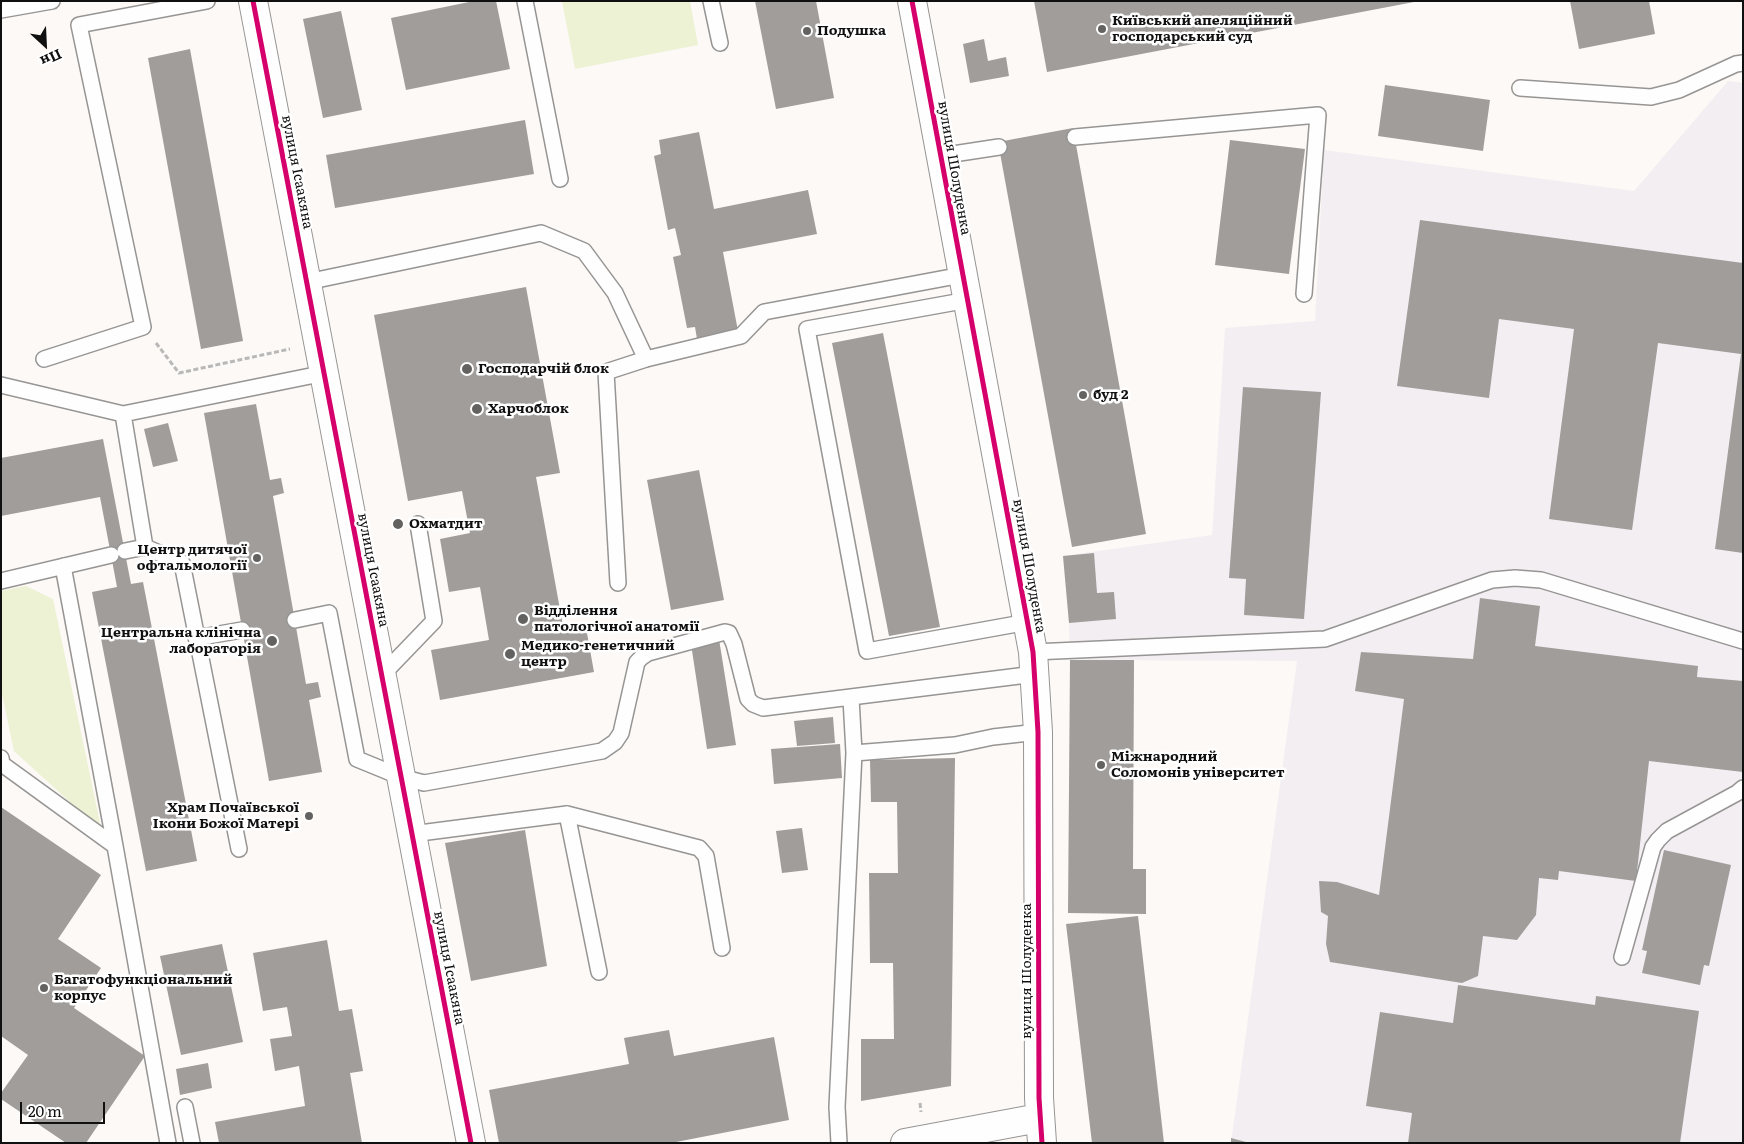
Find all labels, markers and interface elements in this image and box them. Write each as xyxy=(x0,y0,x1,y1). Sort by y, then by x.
place label: Київський апеляційний господарський суд xyxy=(1112,13,1293,46)
north arrow xyxy=(20,20,70,70)
place label: Подушка xyxy=(817,23,886,39)
marker: Київський апеляційний господарський суд xyxy=(1096,23,1108,35)
marker: Подушка xyxy=(801,25,813,37)
text: Пн xyxy=(37,45,65,72)
street label: вулиця Шолуденка xyxy=(934,100,974,236)
street label: вулиця Ісаакяна xyxy=(278,114,316,230)
place label: Господарчій блок xyxy=(478,361,609,377)
marker: Господарчій блок xyxy=(460,362,474,376)
place label: буд 2 xyxy=(1093,387,1128,403)
marker: буд 2 xyxy=(1077,389,1089,401)
place label: Харчоблок xyxy=(488,401,569,417)
marker: Харчоблок xyxy=(470,402,484,416)
street label: вулиця Шолуденка xyxy=(1009,498,1049,634)
street label: вулиця Ісаакяна xyxy=(354,512,392,628)
place label: Охматдит xyxy=(409,516,483,532)
marker: Охматдит xyxy=(391,517,405,531)
place label: Центр дитячої офтальмології xyxy=(137,542,247,574)
marker: Центр дитячої офтальмології xyxy=(251,552,263,564)
place label: Відділення патологічної анатомії xyxy=(534,603,699,636)
marker: Відділення патологічної анатомії xyxy=(516,612,530,626)
place label: Центральна клінічна лабораторія xyxy=(101,625,261,658)
marker: Центральна клінічна лабораторія xyxy=(265,634,279,648)
place label: Медико-генетичний центр xyxy=(521,638,675,670)
marker: Медико-генетичний центр xyxy=(503,647,517,661)
place label: Міжнародний Соломонів університет xyxy=(1111,749,1285,782)
marker: Міжнародний Соломонів університет xyxy=(1095,759,1107,771)
place label: Храм Почаївської Ікони Божої Матері xyxy=(153,800,299,832)
marker: Храм Почаївської Ікони Божої Матері xyxy=(303,810,315,822)
street label: вулиця Шолуденка xyxy=(1019,903,1035,1039)
street label: вулиця Ісаакяна xyxy=(430,910,468,1026)
place label: Багатофункціональний корпус xyxy=(54,972,233,1004)
marker: Багатофункціональний корпус xyxy=(38,982,50,994)
scale bar xyxy=(22,1092,108,1124)
text: 20 m xyxy=(28,1099,62,1122)

